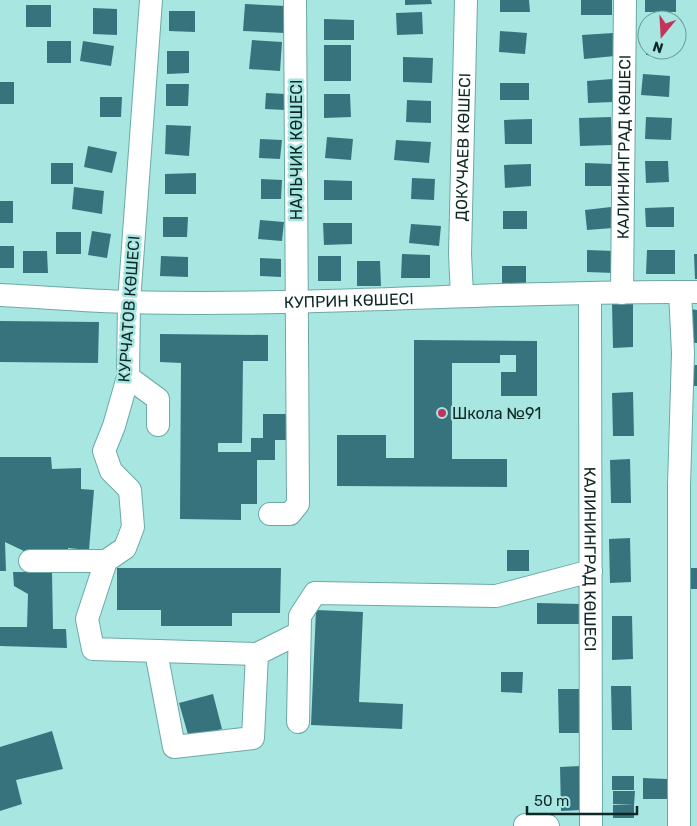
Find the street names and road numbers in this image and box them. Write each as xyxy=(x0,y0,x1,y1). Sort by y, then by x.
street label: КАЛИНИНГРАД КӨШЕСІ xyxy=(613,55,634,239)
street label: ДОКУЧАЕВ КӨШЕСІ xyxy=(451,73,474,222)
street label: НАЛЬЧИК КӨШЕСІ xyxy=(287,80,306,220)
street label: КУРЧАТОВ КӨШЕСІ xyxy=(114,235,144,383)
street label: КУПРИН КӨШЕСІ xyxy=(284,289,414,312)
street label: КАЛИНИНГРАД КӨШЕСІ xyxy=(581,467,600,651)

